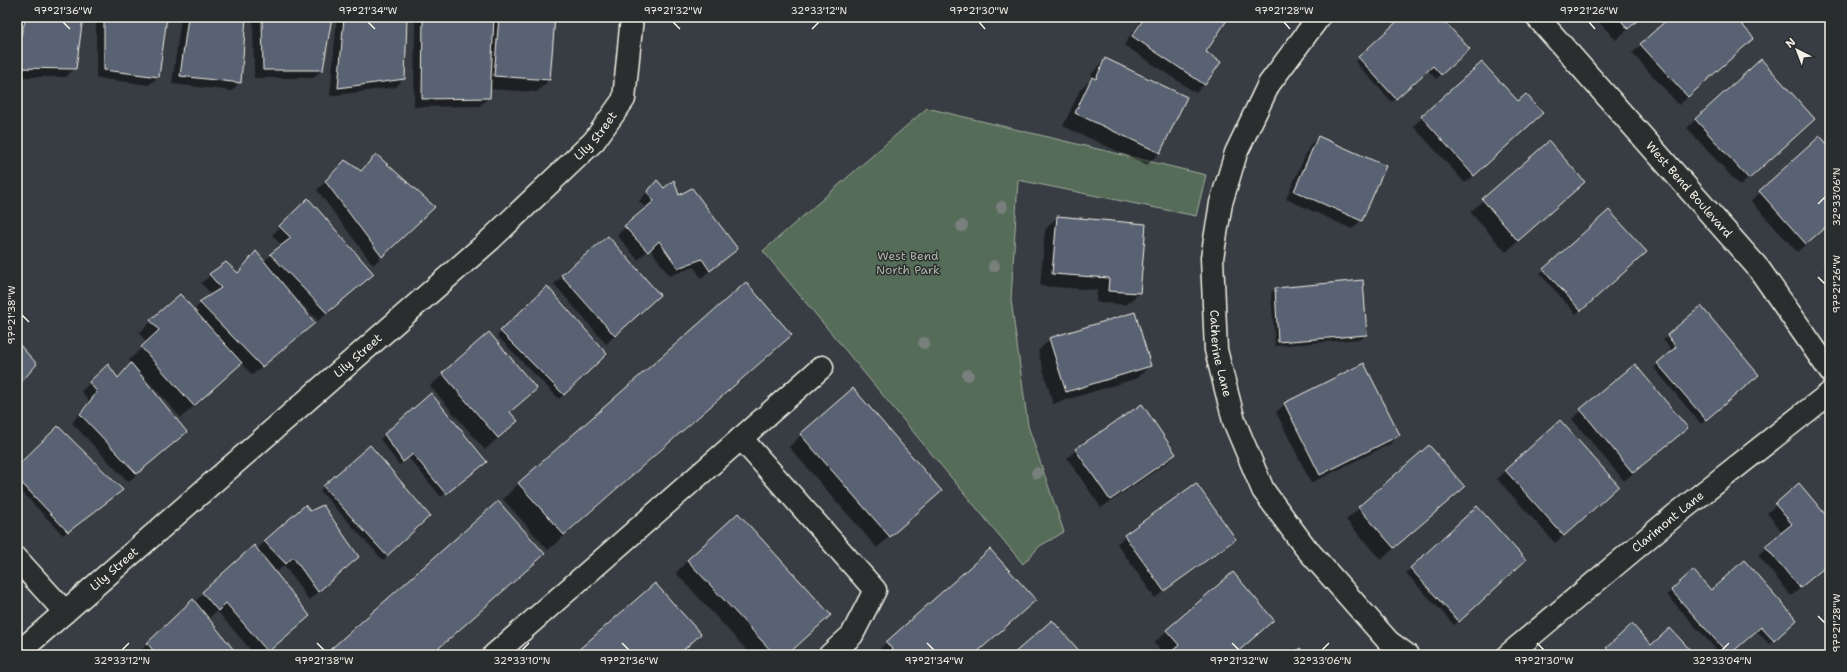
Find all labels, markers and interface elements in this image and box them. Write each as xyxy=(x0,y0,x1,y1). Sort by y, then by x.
text: 97°21'36"W xyxy=(34,4,93,17)
text: 97°21'34"W xyxy=(339,4,398,17)
text: 97°21'32"W xyxy=(644,4,703,17)
text: 32°33'12"N xyxy=(791,4,847,17)
text: 97°21'30"W xyxy=(949,4,1009,17)
text: 97°21'28"W xyxy=(1255,4,1314,17)
text: 97°21'26"W xyxy=(1560,4,1619,17)
north arrow xyxy=(1777,30,1817,70)
text: N xyxy=(1782,34,1799,51)
street label: Lily Street xyxy=(571,108,621,164)
street label: West Bend Boulevard xyxy=(1642,138,1736,241)
text: 32°33'06"N xyxy=(1830,168,1843,226)
park label: West Bend North Park xyxy=(876,248,940,278)
text: 97°21'26"W xyxy=(1830,254,1843,313)
text: 97°21'38"W xyxy=(5,285,18,345)
street label: Catherine Lane xyxy=(1206,309,1236,399)
street label: Lily Street xyxy=(330,330,385,381)
street label: Clarimont Lane xyxy=(1628,487,1707,556)
street label: Lily Street xyxy=(87,544,142,595)
text: 97°21'28"W xyxy=(1830,593,1843,653)
text: 32°33'12"N xyxy=(94,654,150,667)
text: 97°21'38"W xyxy=(294,654,354,667)
text: 32°33'10"N xyxy=(494,654,550,667)
text: 97°21'36"W xyxy=(600,654,659,667)
text: 97°21'34"W xyxy=(905,654,964,667)
text: 97°21'32"W xyxy=(1210,654,1269,667)
text: 32°33'06"N xyxy=(1293,654,1351,667)
text: 97°21'30"W xyxy=(1514,654,1574,667)
text: 32°33'04"N xyxy=(1692,654,1752,667)

